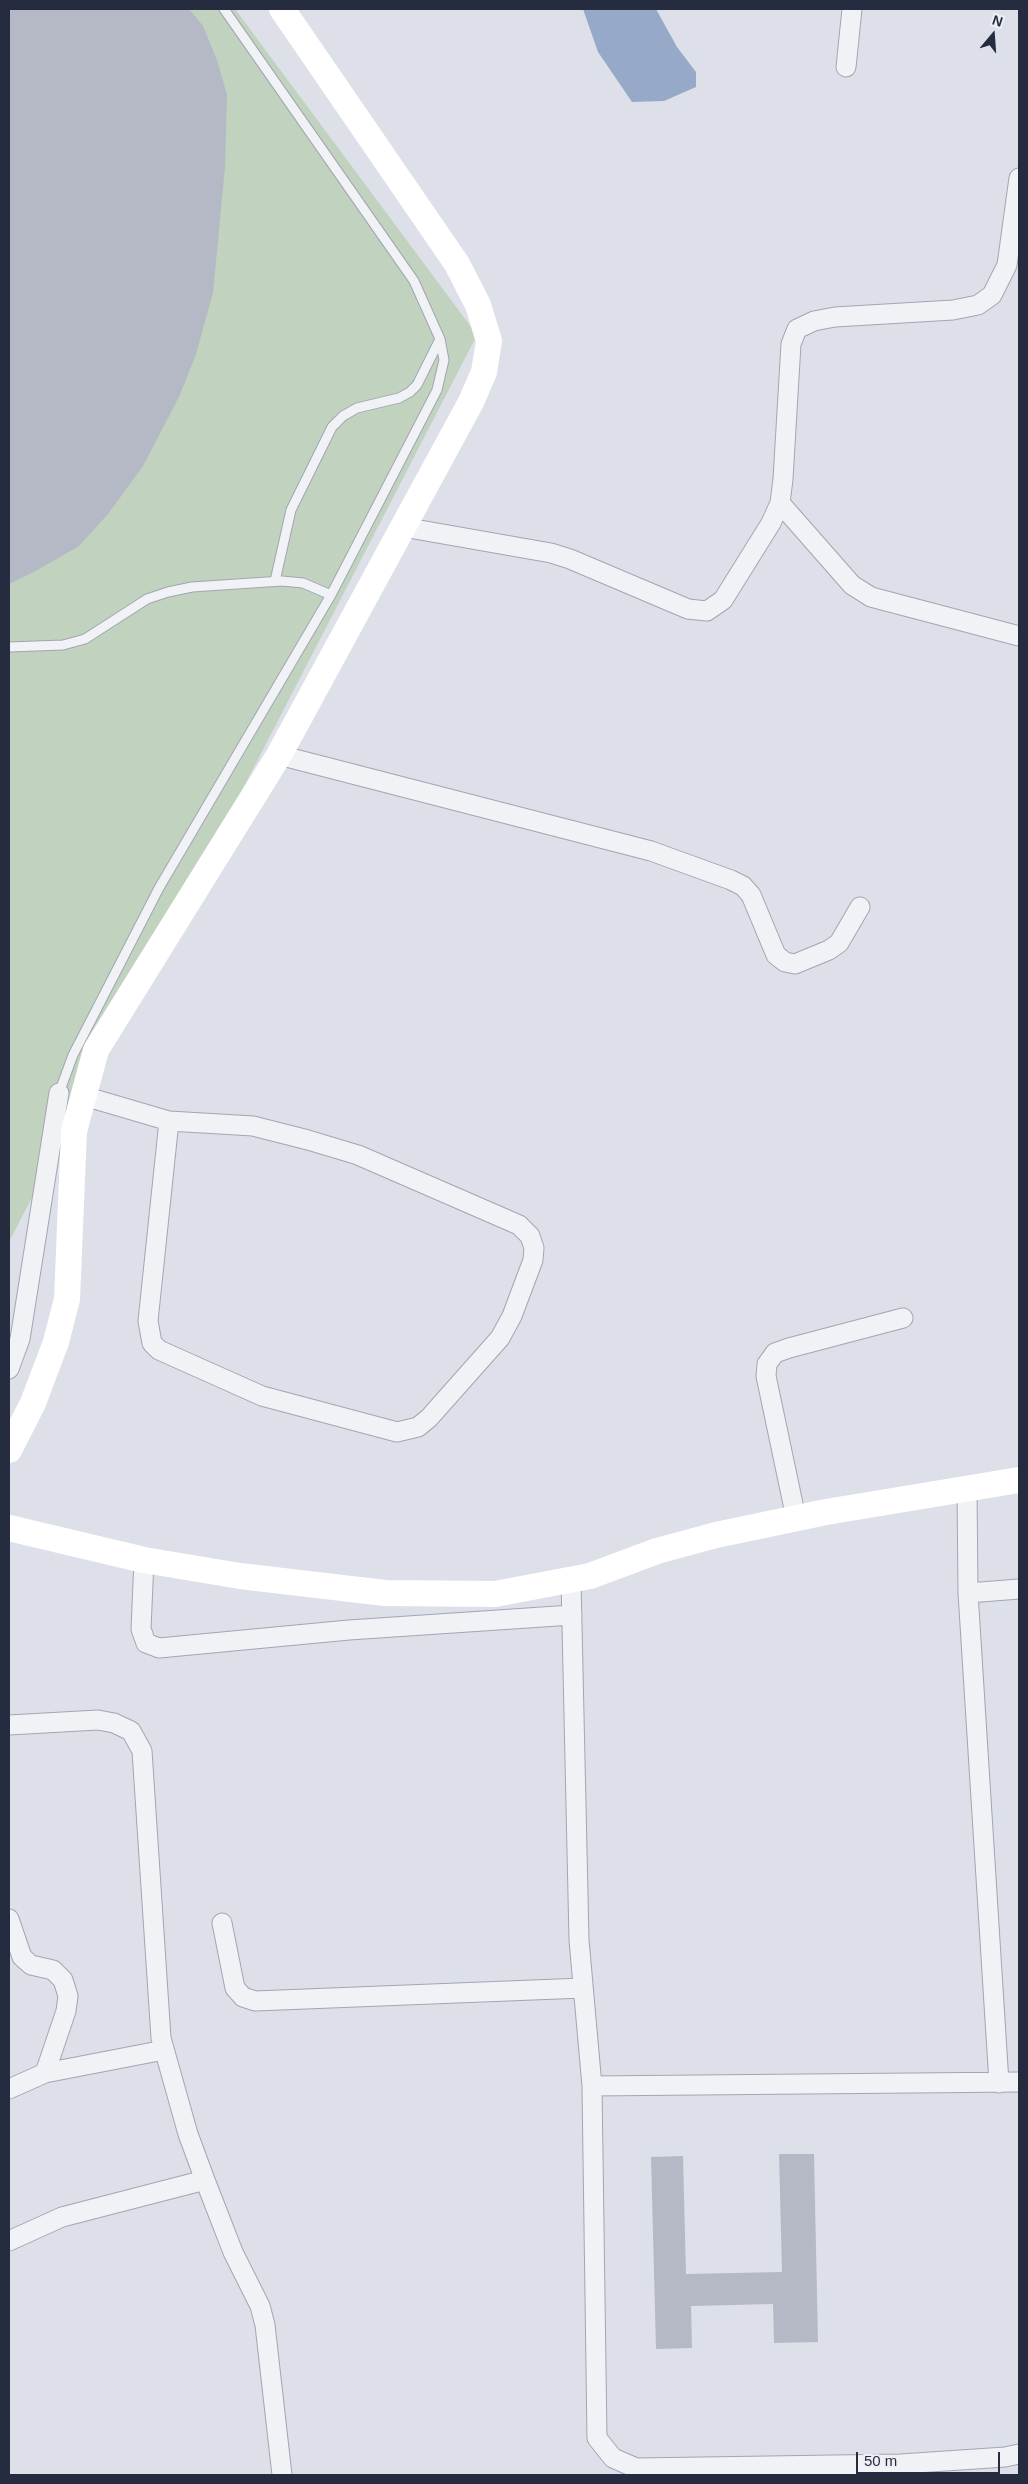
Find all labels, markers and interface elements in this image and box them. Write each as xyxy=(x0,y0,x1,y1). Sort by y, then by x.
north arrow xyxy=(968,10,1018,60)
text: N xyxy=(990,12,1005,30)
scale bar xyxy=(858,2442,1002,2474)
text: 50 m xyxy=(864,2452,897,2469)

